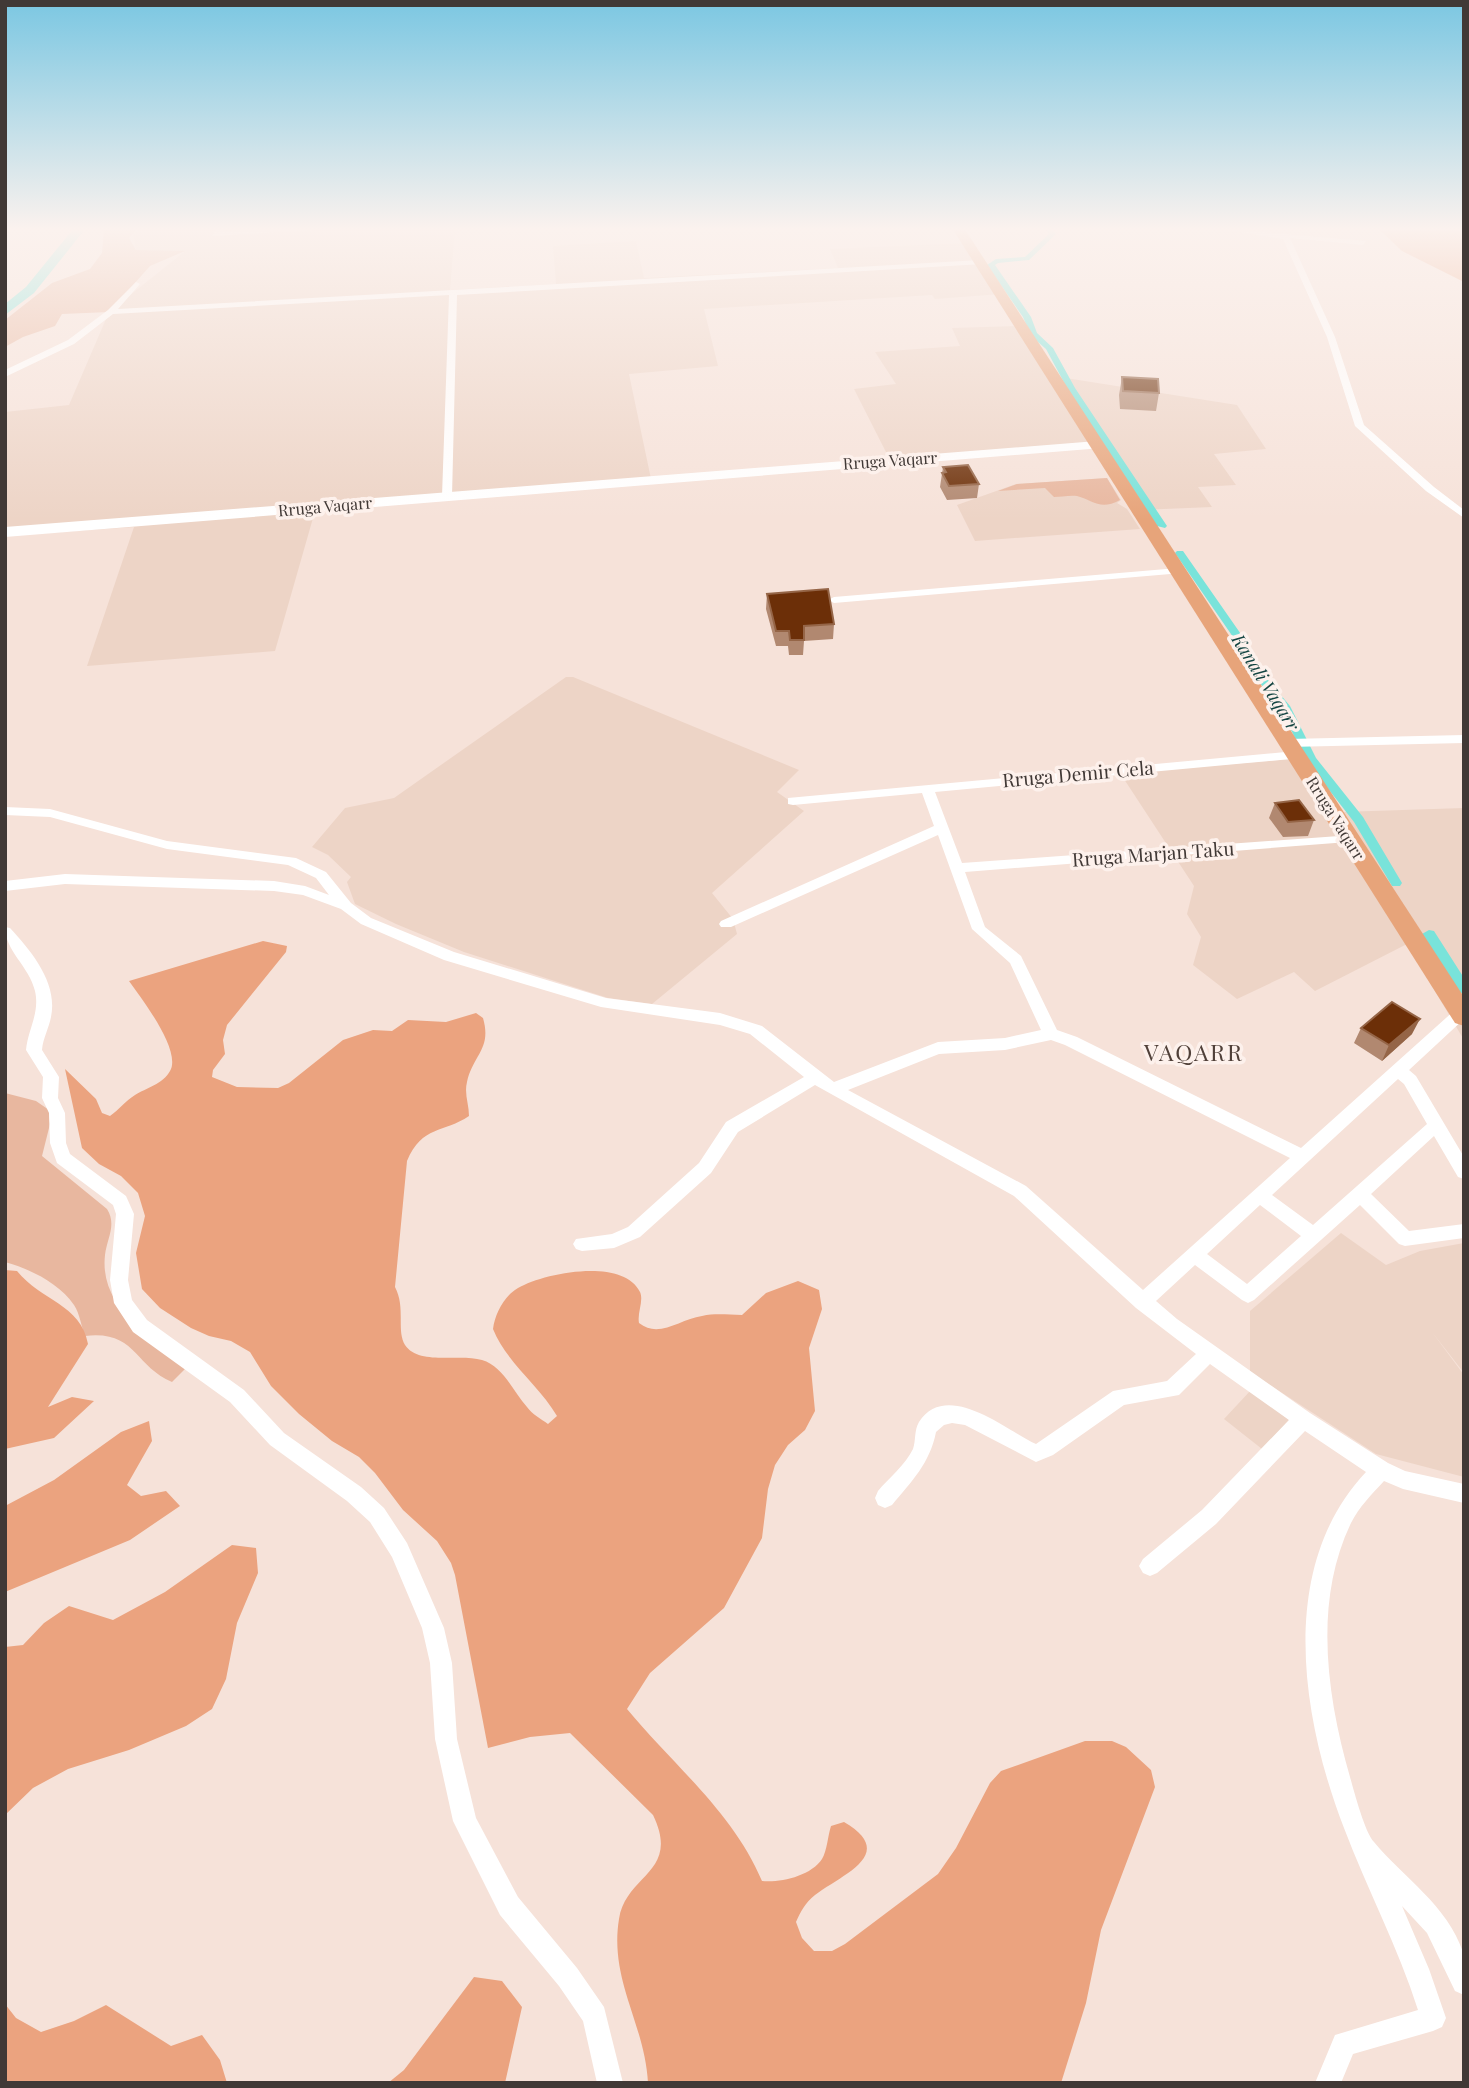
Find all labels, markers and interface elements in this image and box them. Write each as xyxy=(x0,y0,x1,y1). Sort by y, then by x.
street label: Rruga Vaqarr xyxy=(842,446,938,474)
street label: Rruga Vaqarr xyxy=(277,491,373,521)
water label: Kanali Vaqarr xyxy=(1226,628,1306,736)
street label: Rruga Demir Cela xyxy=(1001,753,1155,793)
street label: Rruga Vaqarr xyxy=(1302,772,1370,864)
street label: Rruga Marjan Taku xyxy=(1071,834,1235,872)
district label: VAQARR xyxy=(1143,1036,1244,1067)

